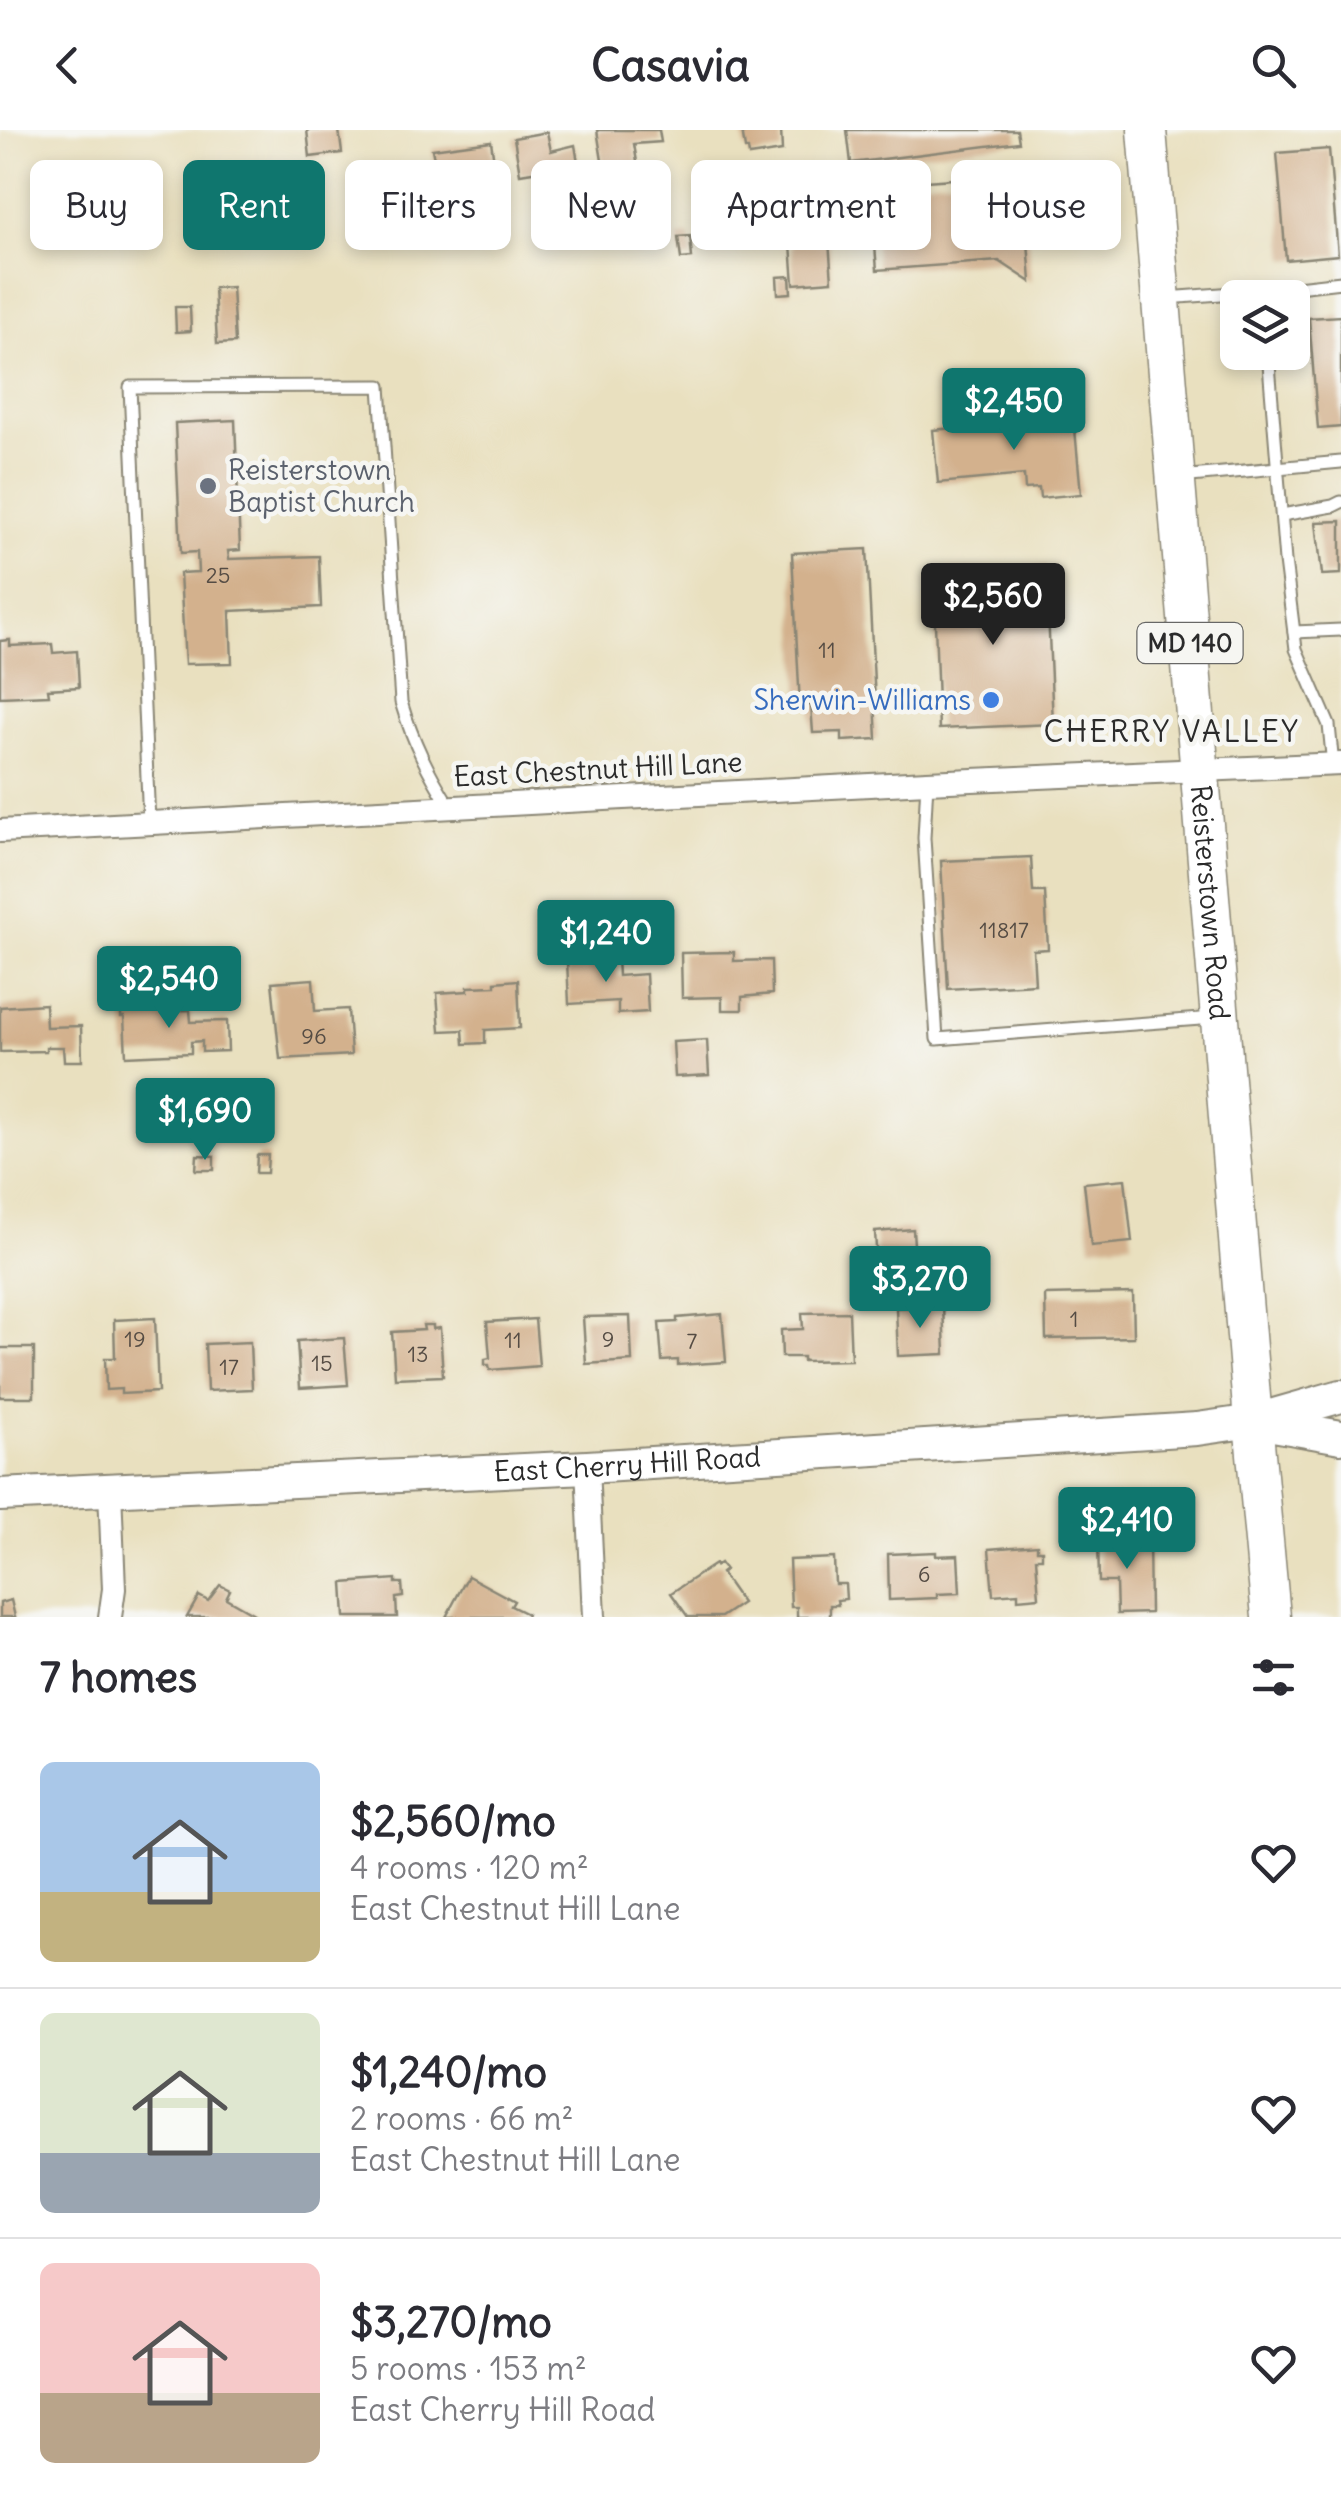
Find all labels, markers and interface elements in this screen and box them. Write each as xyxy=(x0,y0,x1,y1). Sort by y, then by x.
text: Casavia xyxy=(591,37,750,93)
icon: back xyxy=(40,38,95,93)
icon: search xyxy=(1246,38,1301,93)
chip: Buy xyxy=(30,160,163,250)
chip: Rent xyxy=(183,160,325,250)
chip: Filters xyxy=(345,160,511,250)
chip: New xyxy=(531,160,671,250)
chip: Apartment xyxy=(691,160,931,250)
chip: House xyxy=(951,160,1121,250)
map controls xyxy=(1220,280,1310,370)
button: layers xyxy=(1220,280,1310,370)
pin: $2,450 xyxy=(933,368,1095,453)
text: $2,450 xyxy=(964,380,1064,421)
place label: Reisterstown Baptist Church xyxy=(228,452,415,520)
marker: Reisterstown Baptist Church xyxy=(197,475,219,497)
house number: 25 xyxy=(206,561,230,589)
pin: $2,560 xyxy=(912,563,1074,648)
text: $2,560 xyxy=(943,575,1043,616)
road number: MD 140 xyxy=(1138,623,1242,663)
house number: 11 xyxy=(818,636,836,664)
place label: Sherwin-Williams xyxy=(753,682,971,718)
marker: Sherwin-Williams xyxy=(980,689,1002,711)
district label: CHERRY VALLEY xyxy=(1044,712,1300,750)
street label: East Chestnut Hill Lane xyxy=(453,743,743,795)
street label: Reisterstown Road xyxy=(1183,784,1238,1021)
pin: $1,240 xyxy=(525,900,687,985)
text: $1,240 xyxy=(559,912,653,953)
house number: 11817 xyxy=(979,916,1029,944)
pin: $2,540 xyxy=(88,946,250,1031)
text: $2,540 xyxy=(119,958,219,999)
house number: 96 xyxy=(301,1022,327,1050)
pin: $1,690 xyxy=(124,1078,286,1163)
text: $1,690 xyxy=(158,1090,252,1131)
pin: $3,270 xyxy=(839,1246,1001,1331)
text: $3,270 xyxy=(872,1258,968,1299)
house number: 1 xyxy=(1070,1305,1078,1333)
house number: 19 xyxy=(124,1325,146,1353)
house number: 9 xyxy=(602,1325,614,1353)
house number: 11 xyxy=(504,1326,522,1354)
house number: 7 xyxy=(687,1327,698,1355)
house number: 13 xyxy=(407,1340,429,1368)
house number: 15 xyxy=(311,1349,333,1377)
house number: 17 xyxy=(219,1353,239,1381)
street label: East Cherry Hill Road xyxy=(493,1438,762,1489)
pin: $2,410 xyxy=(1046,1487,1208,1572)
text: $2,410 xyxy=(1080,1499,1174,1540)
house number: 6 xyxy=(918,1560,930,1588)
icon: filters xyxy=(1246,1650,1301,1705)
text: 7 homes xyxy=(40,1651,197,1703)
text: $2,560/mo xyxy=(350,1795,556,1847)
icon: home xyxy=(120,1802,240,1922)
icon: heart xyxy=(1246,1835,1301,1890)
text: 4 rooms · 120 m² xyxy=(350,1847,589,1888)
text: East Chestnut Hill Lane xyxy=(350,1888,680,1929)
text: $1,240/mo xyxy=(350,2046,547,2098)
icon: home xyxy=(120,2053,240,2173)
icon: heart xyxy=(1246,2086,1301,2141)
text: 2 rooms · 66 m² xyxy=(350,2098,573,2139)
text: East Chestnut Hill Lane xyxy=(350,2139,680,2180)
text: $3,270/mo xyxy=(350,2296,552,2348)
icon: home xyxy=(120,2303,240,2423)
icon: heart xyxy=(1246,2336,1301,2391)
text: 5 rooms · 153 m² xyxy=(350,2348,587,2389)
text: East Cherry Hill Road xyxy=(350,2389,655,2430)

